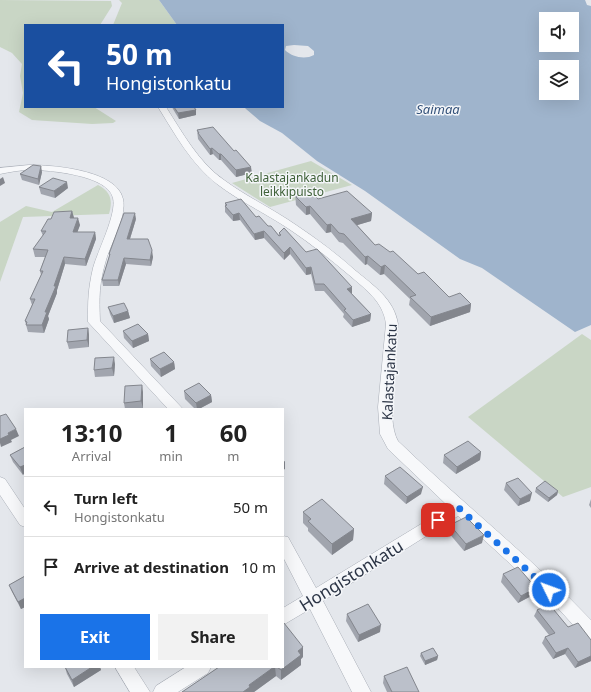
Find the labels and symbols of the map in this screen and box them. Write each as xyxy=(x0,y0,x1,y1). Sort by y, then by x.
water label: Saimaa xyxy=(416,100,460,118)
park label: Kalastajankadun leikkipuisto xyxy=(245,169,339,200)
street label: Kalastajankatu xyxy=(377,323,401,421)
pin xyxy=(421,503,455,537)
street label: Hongistonkatu xyxy=(295,534,407,616)
position arrow xyxy=(528,569,570,611)

